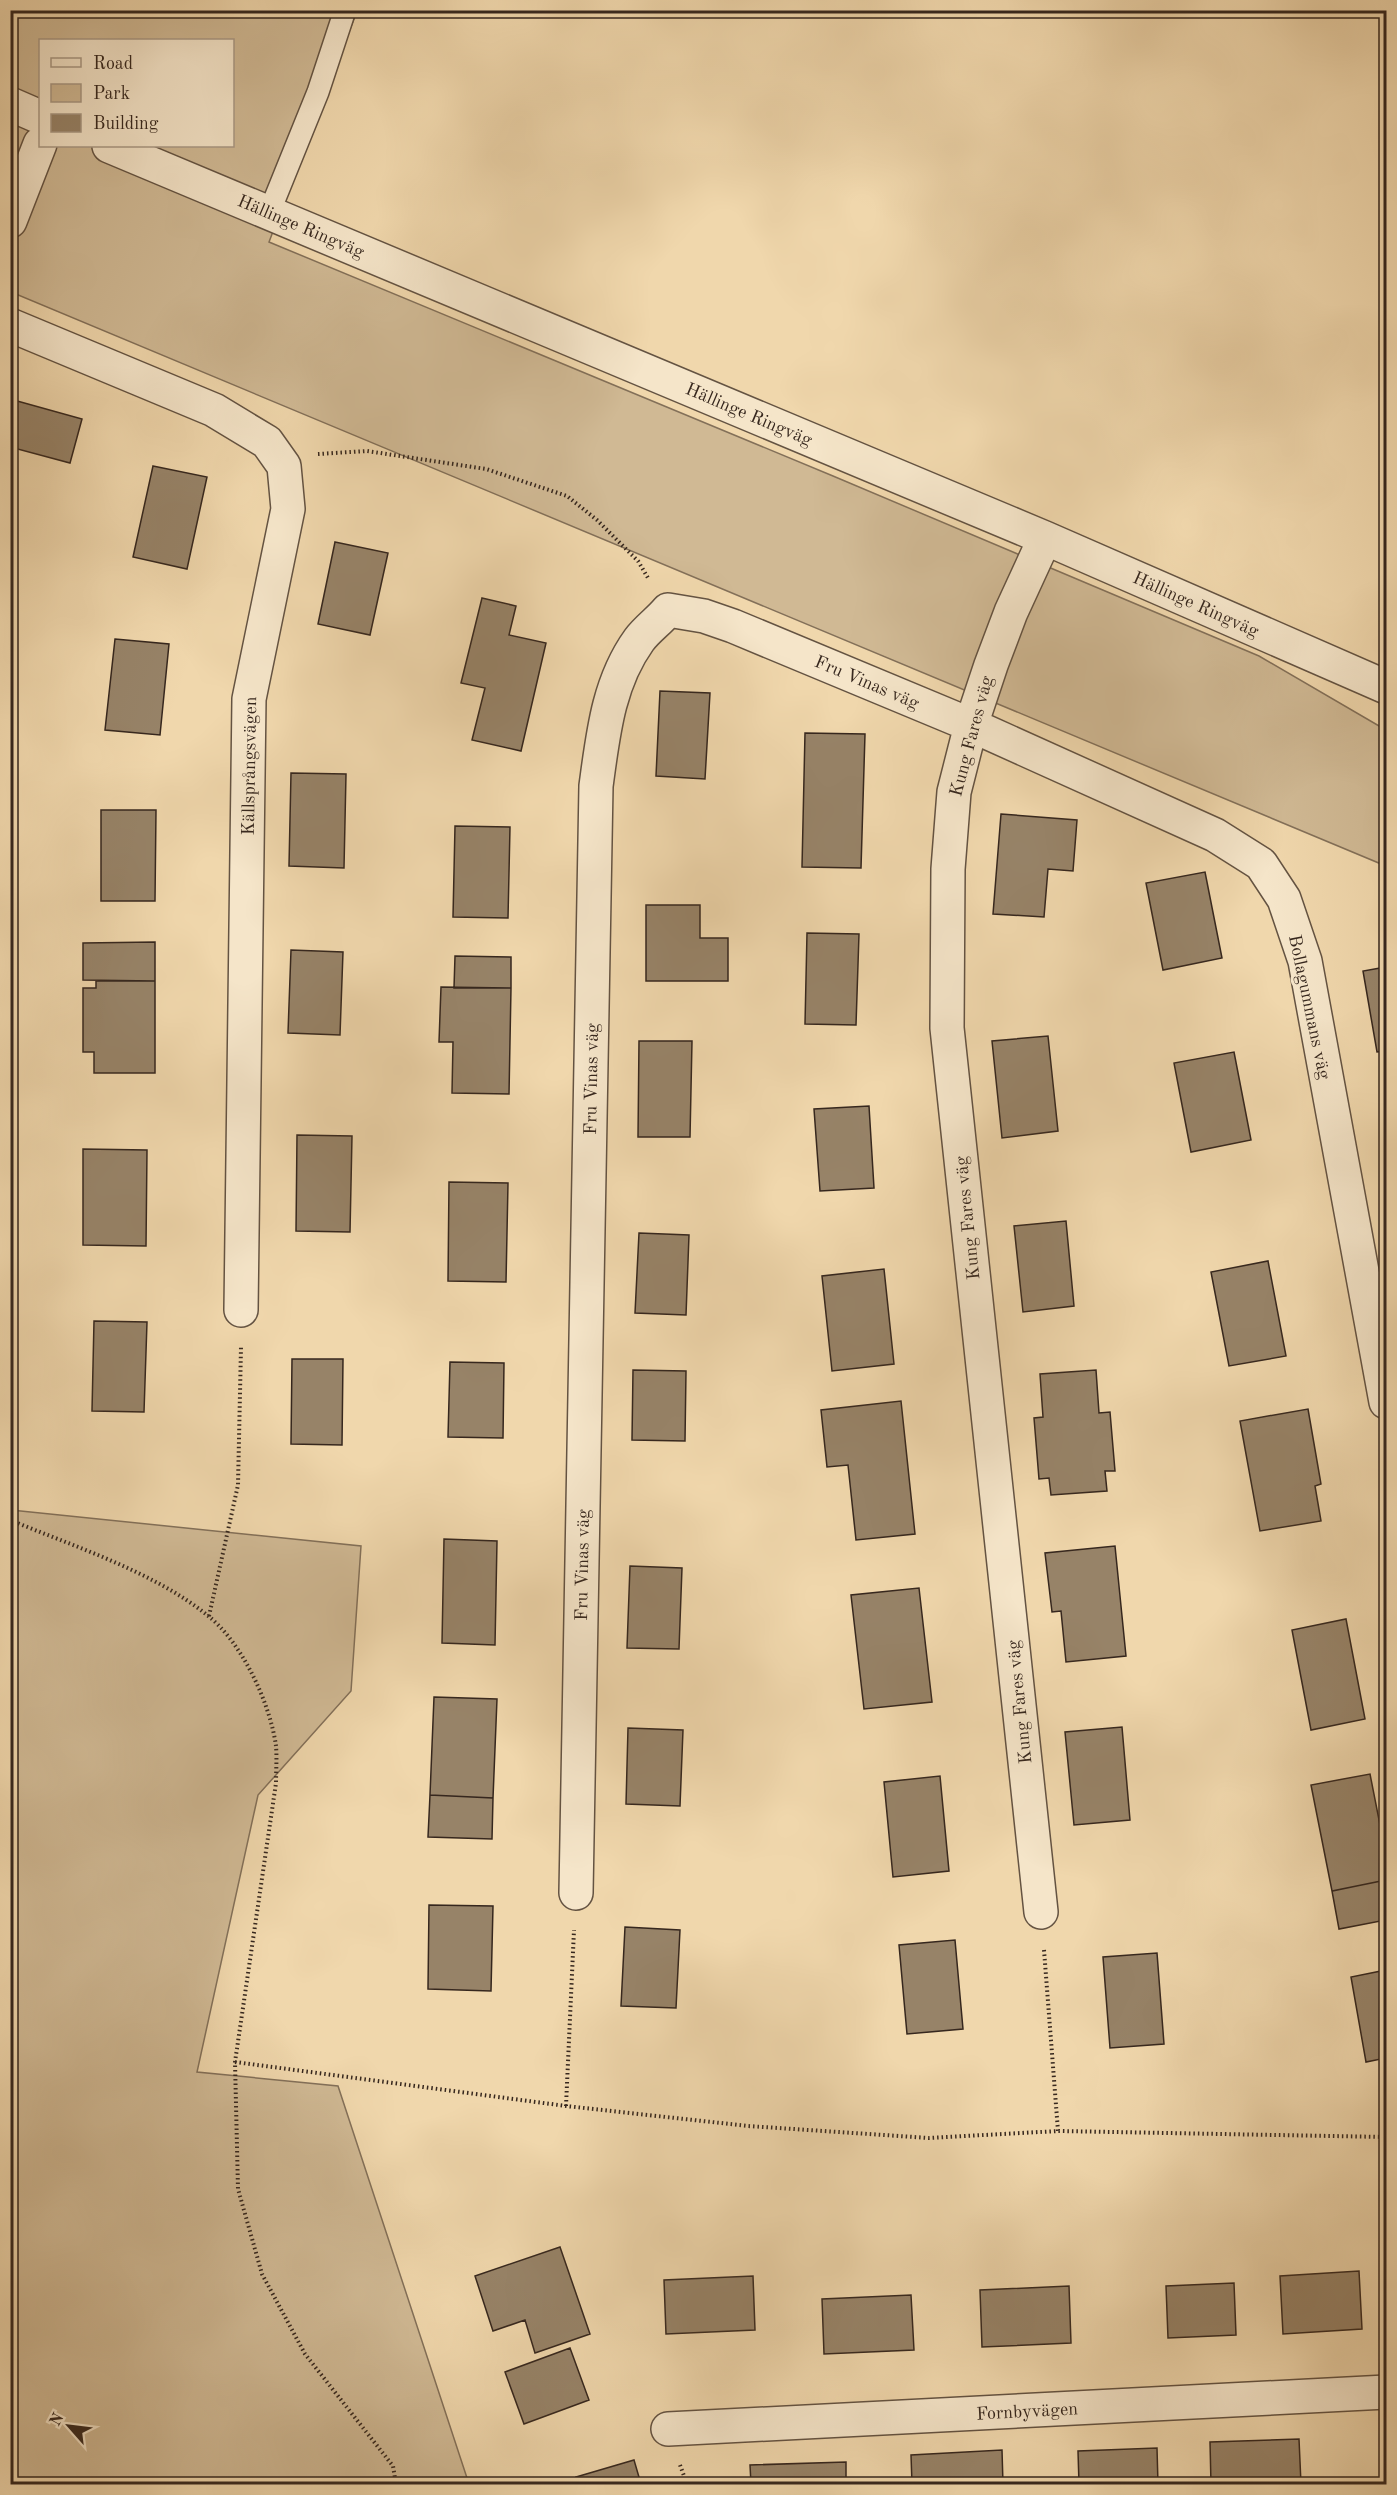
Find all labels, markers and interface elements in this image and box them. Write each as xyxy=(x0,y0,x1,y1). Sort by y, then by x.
legend xyxy=(39,39,234,147)
text: Road xyxy=(93,55,133,73)
text: Park xyxy=(93,85,130,103)
text: Building xyxy=(93,115,159,133)
street label: Hällinge Ringväg xyxy=(235,192,367,262)
street label: Hällinge Ringväg xyxy=(683,380,815,450)
street label: Hällinge Ringväg xyxy=(1130,569,1262,641)
street label: Fru Vinas väg xyxy=(812,653,922,713)
street label: Kung Fares väg xyxy=(947,674,997,799)
street label: Källsprångsvägen xyxy=(240,696,260,836)
street label: Bollagummans väg xyxy=(1285,933,1333,1081)
street label: Fru Vinas väg xyxy=(582,1023,602,1135)
street label: Kung Fares väg xyxy=(953,1155,983,1281)
street label: Fru Vinas väg xyxy=(573,1509,593,1621)
street label: Kung Fares väg xyxy=(1005,1639,1035,1765)
north arrow xyxy=(39,2396,99,2456)
street label: Fornbyvägen xyxy=(976,2400,1079,2424)
text: N xyxy=(48,2410,68,2429)

